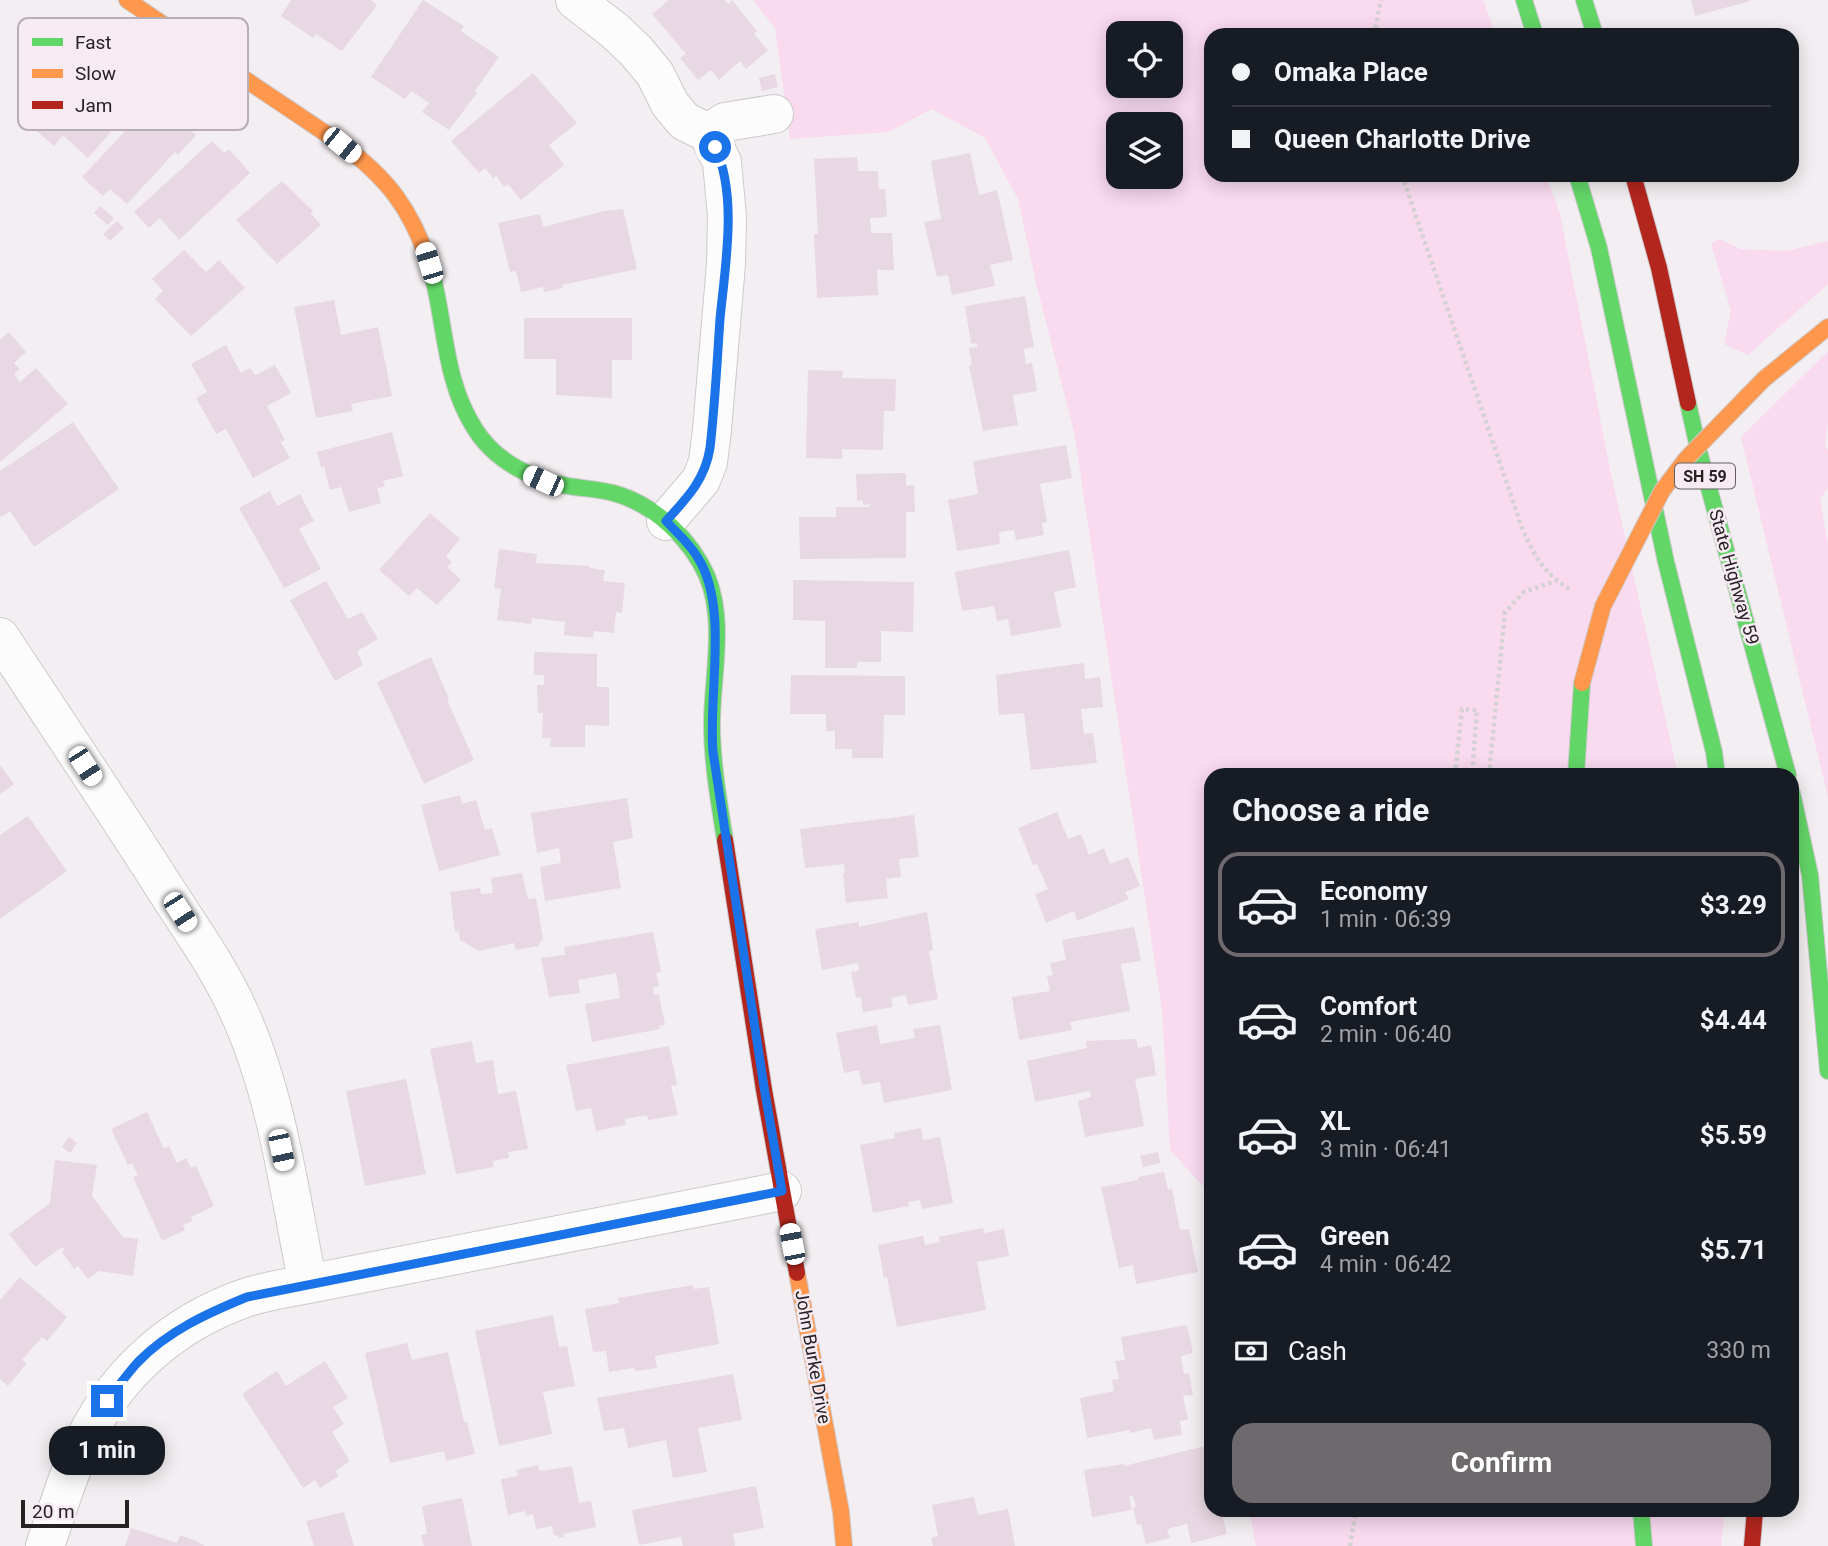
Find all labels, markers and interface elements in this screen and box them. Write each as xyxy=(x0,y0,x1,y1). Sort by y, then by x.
legend xyxy=(18,18,248,130)
map controls xyxy=(1106,21,1183,189)
button: locate xyxy=(1106,21,1183,98)
text: Fast xyxy=(75,31,112,54)
text: Omaka Place xyxy=(1274,57,1428,87)
text: Slow xyxy=(75,62,116,85)
text: Jam xyxy=(75,94,112,117)
button: layers xyxy=(1106,112,1183,189)
car xyxy=(320,124,365,166)
text: Queen Charlotte Drive xyxy=(1274,124,1531,154)
route start xyxy=(699,131,731,163)
car xyxy=(413,240,446,286)
car xyxy=(520,463,567,499)
road number: SH 59 xyxy=(1675,463,1735,489)
street label: State Highway 59 xyxy=(1705,507,1764,647)
car xyxy=(65,743,106,789)
text: Choose a ride xyxy=(1232,791,1429,829)
icon: car xyxy=(1236,873,1299,936)
text: Economy xyxy=(1320,876,1427,906)
car xyxy=(160,889,201,935)
text: $3.29 xyxy=(1700,890,1767,920)
text: 1 min · 06:39 xyxy=(1320,906,1452,933)
icon: car xyxy=(1236,988,1299,1051)
text: Comfort xyxy=(1320,991,1417,1021)
text: $4.44 xyxy=(1700,1005,1767,1035)
text: 2 min · 06:40 xyxy=(1320,1021,1452,1048)
icon: car xyxy=(1236,1103,1299,1166)
text: XL xyxy=(1320,1106,1351,1136)
text: $5.59 xyxy=(1700,1120,1767,1150)
car xyxy=(267,1127,296,1173)
text: 3 min · 06:41 xyxy=(1320,1136,1452,1163)
icon: car xyxy=(1236,1218,1299,1281)
car xyxy=(778,1221,807,1267)
text: Green xyxy=(1320,1221,1390,1251)
text: $5.71 xyxy=(1700,1235,1767,1265)
text: 4 min · 06:42 xyxy=(1320,1251,1452,1278)
street label: John Burke Drive xyxy=(791,1289,836,1425)
icon: cash xyxy=(1232,1332,1270,1370)
text: Cash xyxy=(1288,1336,1347,1366)
text: 330 m xyxy=(1706,1337,1771,1364)
route end xyxy=(91,1385,123,1417)
button: Confirm xyxy=(1232,1423,1771,1503)
callout: 1 min xyxy=(49,1426,165,1474)
text: 1 min xyxy=(78,1437,136,1464)
scale bar xyxy=(21,1497,130,1529)
text: 20 m xyxy=(32,1500,75,1523)

